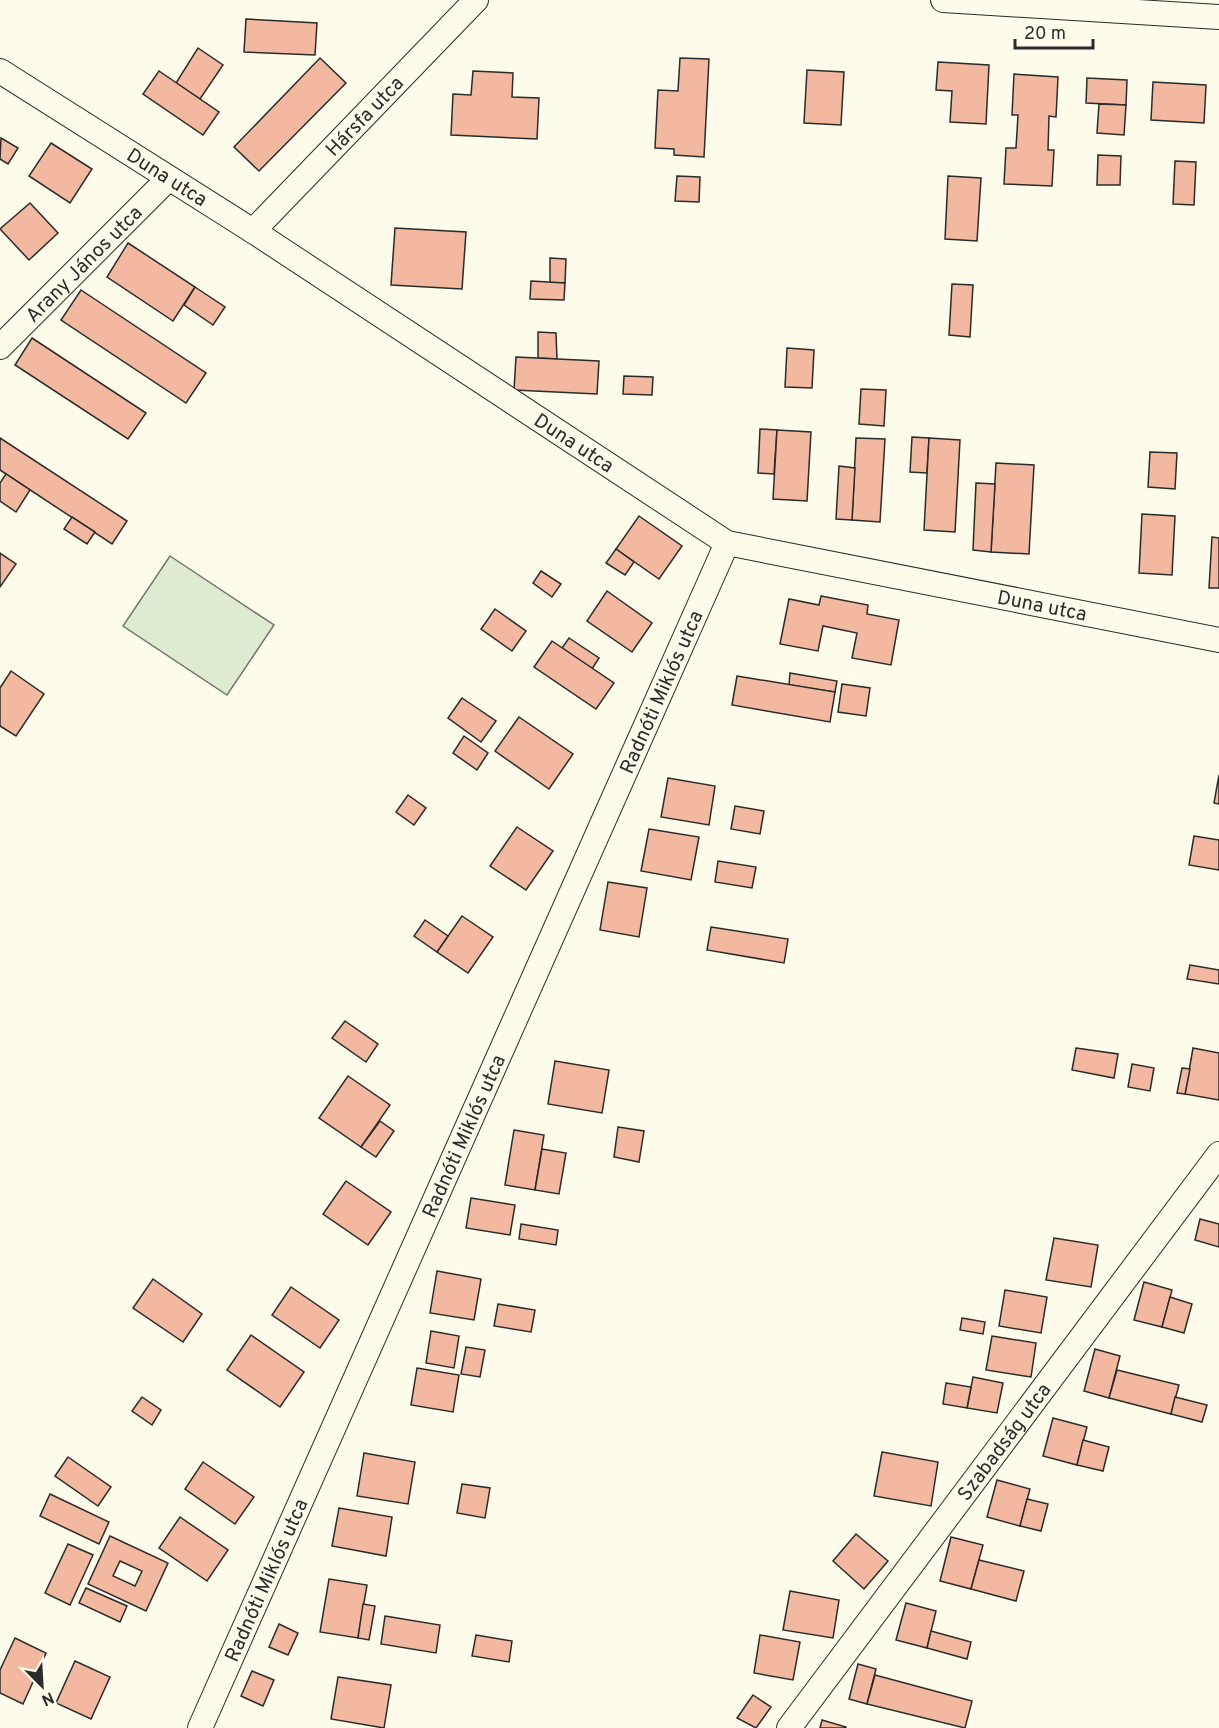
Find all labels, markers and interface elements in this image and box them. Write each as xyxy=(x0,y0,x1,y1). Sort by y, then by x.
scale bar xyxy=(1015,12,1093,50)
text: 20 m xyxy=(1024,23,1066,46)
street label: Hársfa utca xyxy=(321,71,410,163)
street label: Duna utca xyxy=(121,143,212,214)
street label: Arany János utca xyxy=(21,201,149,329)
street label: Duna utca xyxy=(528,408,618,480)
street label: Duna utca xyxy=(995,586,1089,629)
street label: Radnóti Miklós utca xyxy=(615,607,710,778)
street label: Radnóti Miklós utca xyxy=(417,1051,513,1223)
street label: Szabadság utca xyxy=(953,1378,1058,1507)
street label: Radnóti Miklós utca xyxy=(220,1495,315,1667)
north arrow xyxy=(12,1656,72,1716)
text: N xyxy=(38,1686,57,1709)

